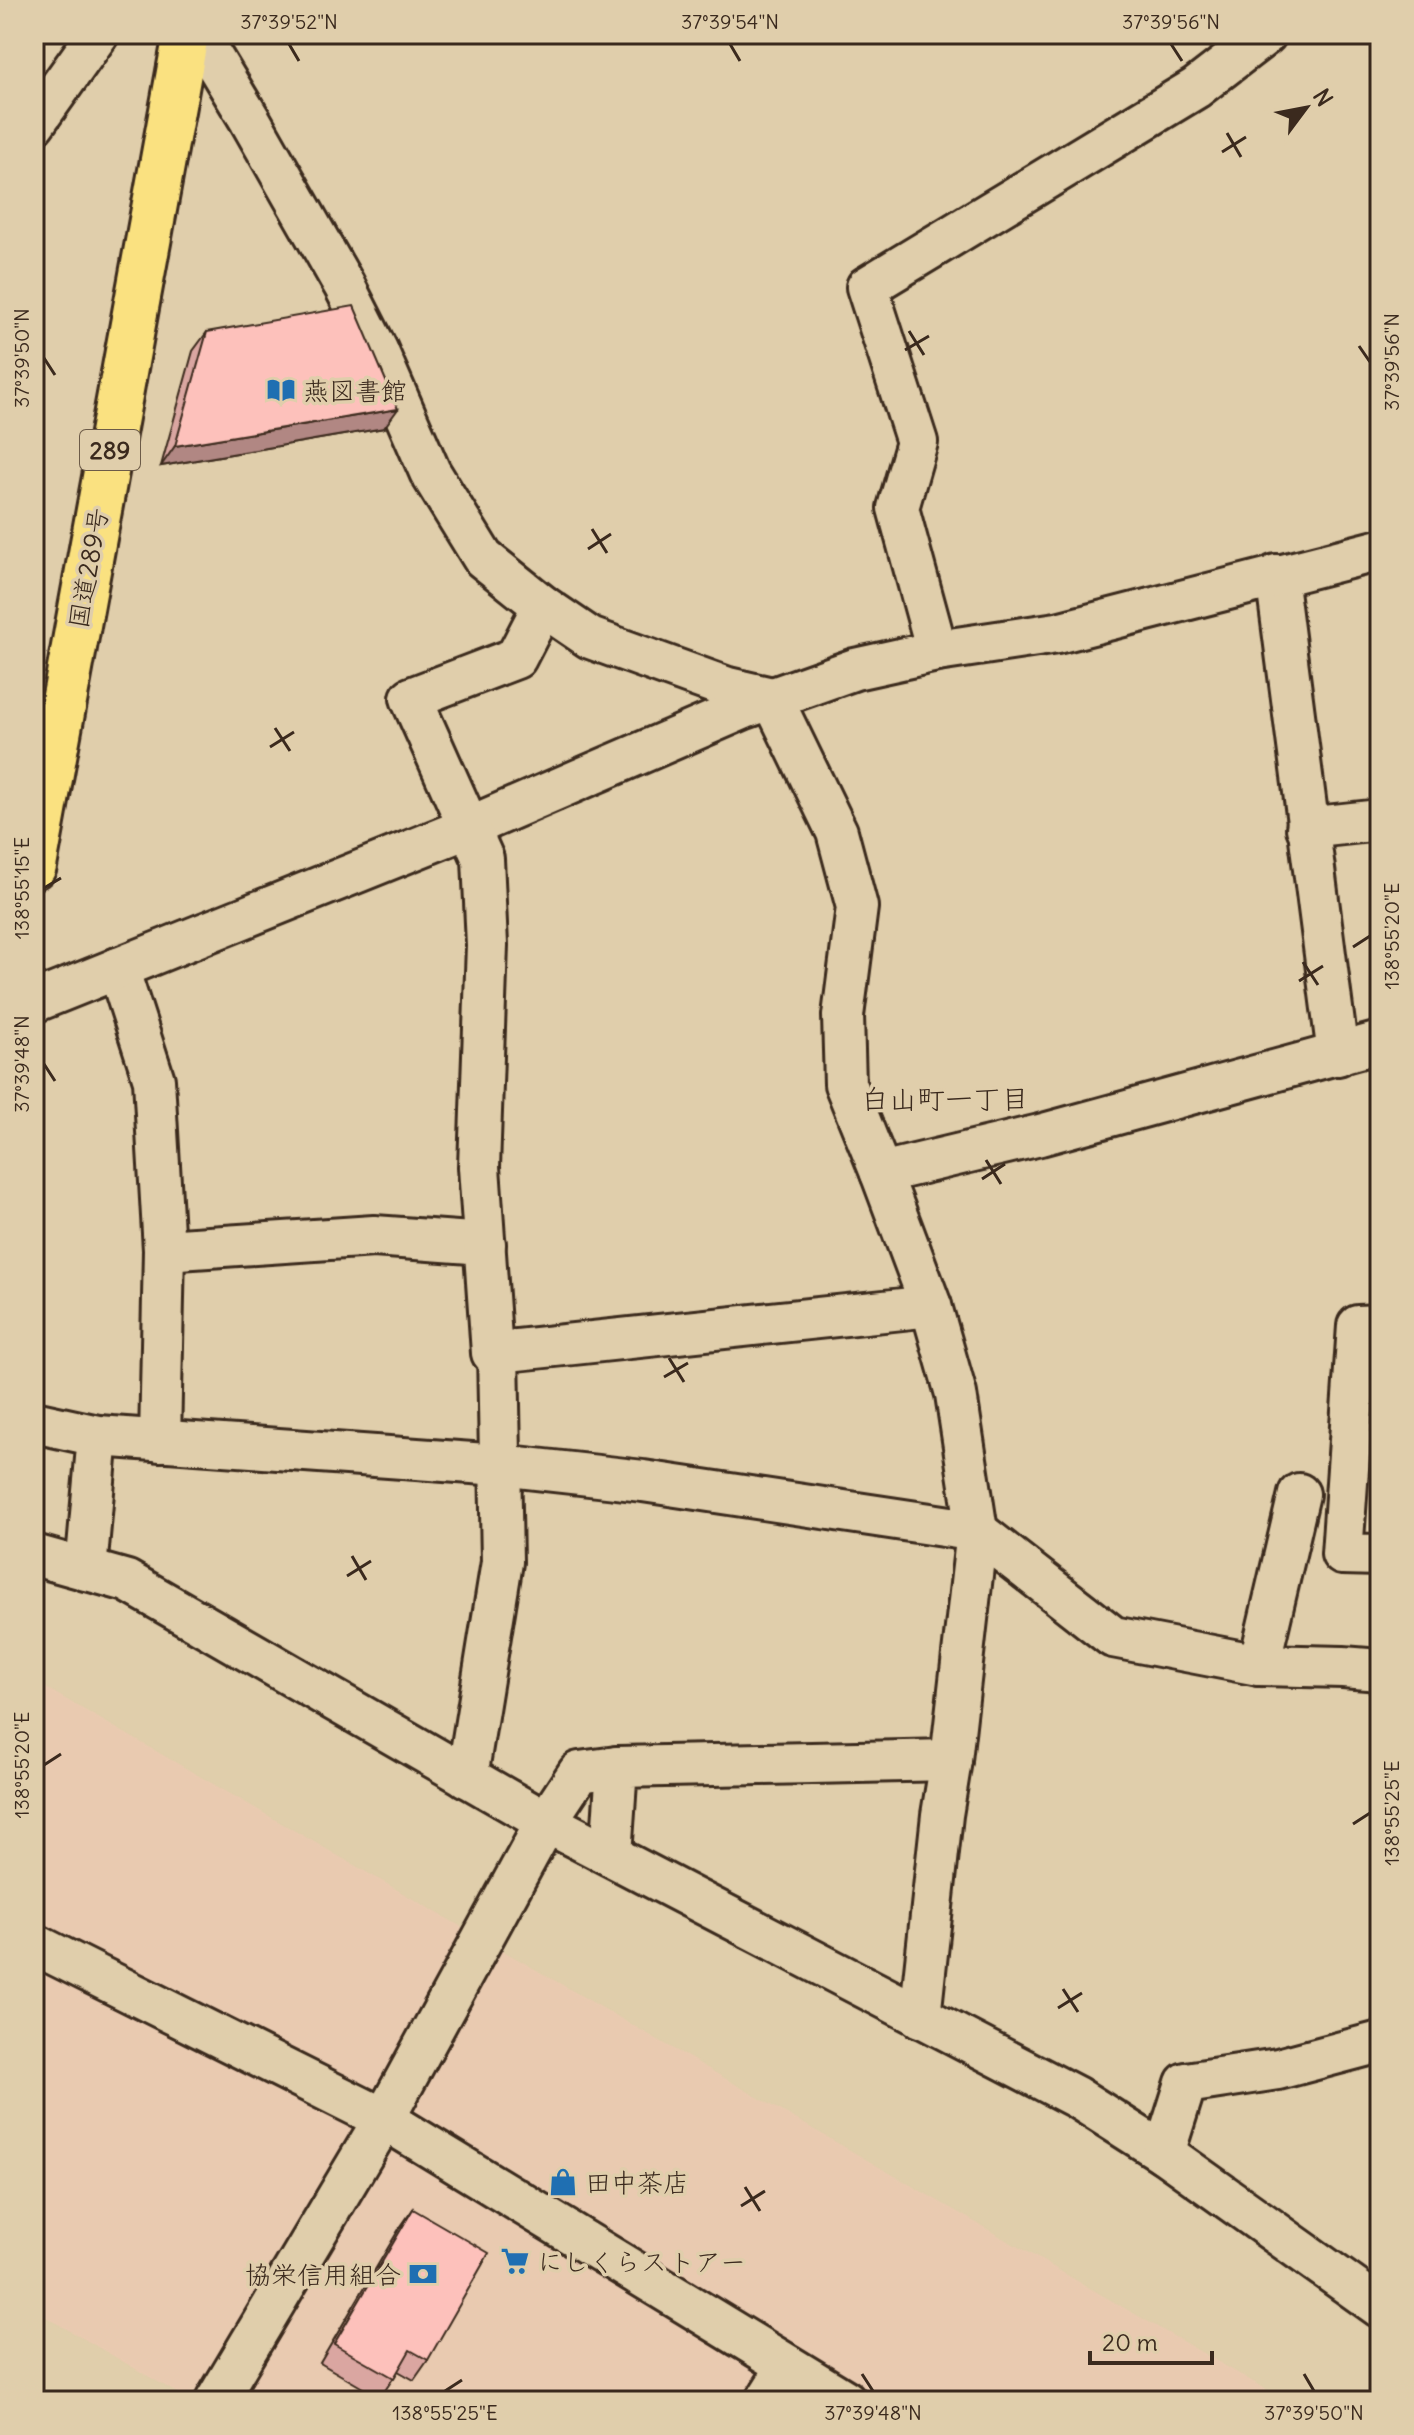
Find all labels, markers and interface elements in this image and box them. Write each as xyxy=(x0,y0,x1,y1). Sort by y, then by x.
text: 37°39'52"N xyxy=(240,9,338,34)
text: 37°39'54"N xyxy=(681,9,779,34)
text: 37°39'56"N xyxy=(1122,9,1220,34)
north arrow xyxy=(1266,68,1346,148)
text: N xyxy=(1307,84,1339,111)
text: 37°39'50"N xyxy=(9,308,34,408)
text: 37°39'56"N xyxy=(1379,313,1404,411)
place label: 燕図書館 xyxy=(303,374,407,407)
library icon: 燕図書館 xyxy=(266,375,296,405)
road number: 289 xyxy=(80,430,140,470)
street label: 国道289号 xyxy=(61,505,115,631)
text: 138°55'15"E xyxy=(9,837,34,939)
text: 138°55'20"E xyxy=(1379,882,1404,990)
text: 37°39'48"N xyxy=(9,1015,34,1113)
district label: 白山町一丁目 xyxy=(861,1081,1029,1117)
text: 138°55'20"E xyxy=(9,1711,34,1819)
text: 138°55'25"E xyxy=(1379,1760,1404,1866)
place label: 田中茶店 xyxy=(585,2166,689,2199)
shop icon: 田中茶店 xyxy=(548,2167,578,2197)
place label: にしくらストアー xyxy=(537,2245,746,2278)
supermarket icon: にしくらストアー xyxy=(500,2246,530,2276)
place label: 協栄信用組合 xyxy=(245,2258,401,2291)
bank icon: 協栄信用組合 xyxy=(408,2259,438,2289)
scale bar xyxy=(1090,2315,1212,2365)
text: 20 m xyxy=(1102,2327,1158,2357)
text: 138°55'25"E xyxy=(392,2400,498,2425)
text: 37°39'48"N xyxy=(824,2400,922,2425)
text: 37°39'50"N xyxy=(1264,2400,1364,2425)

